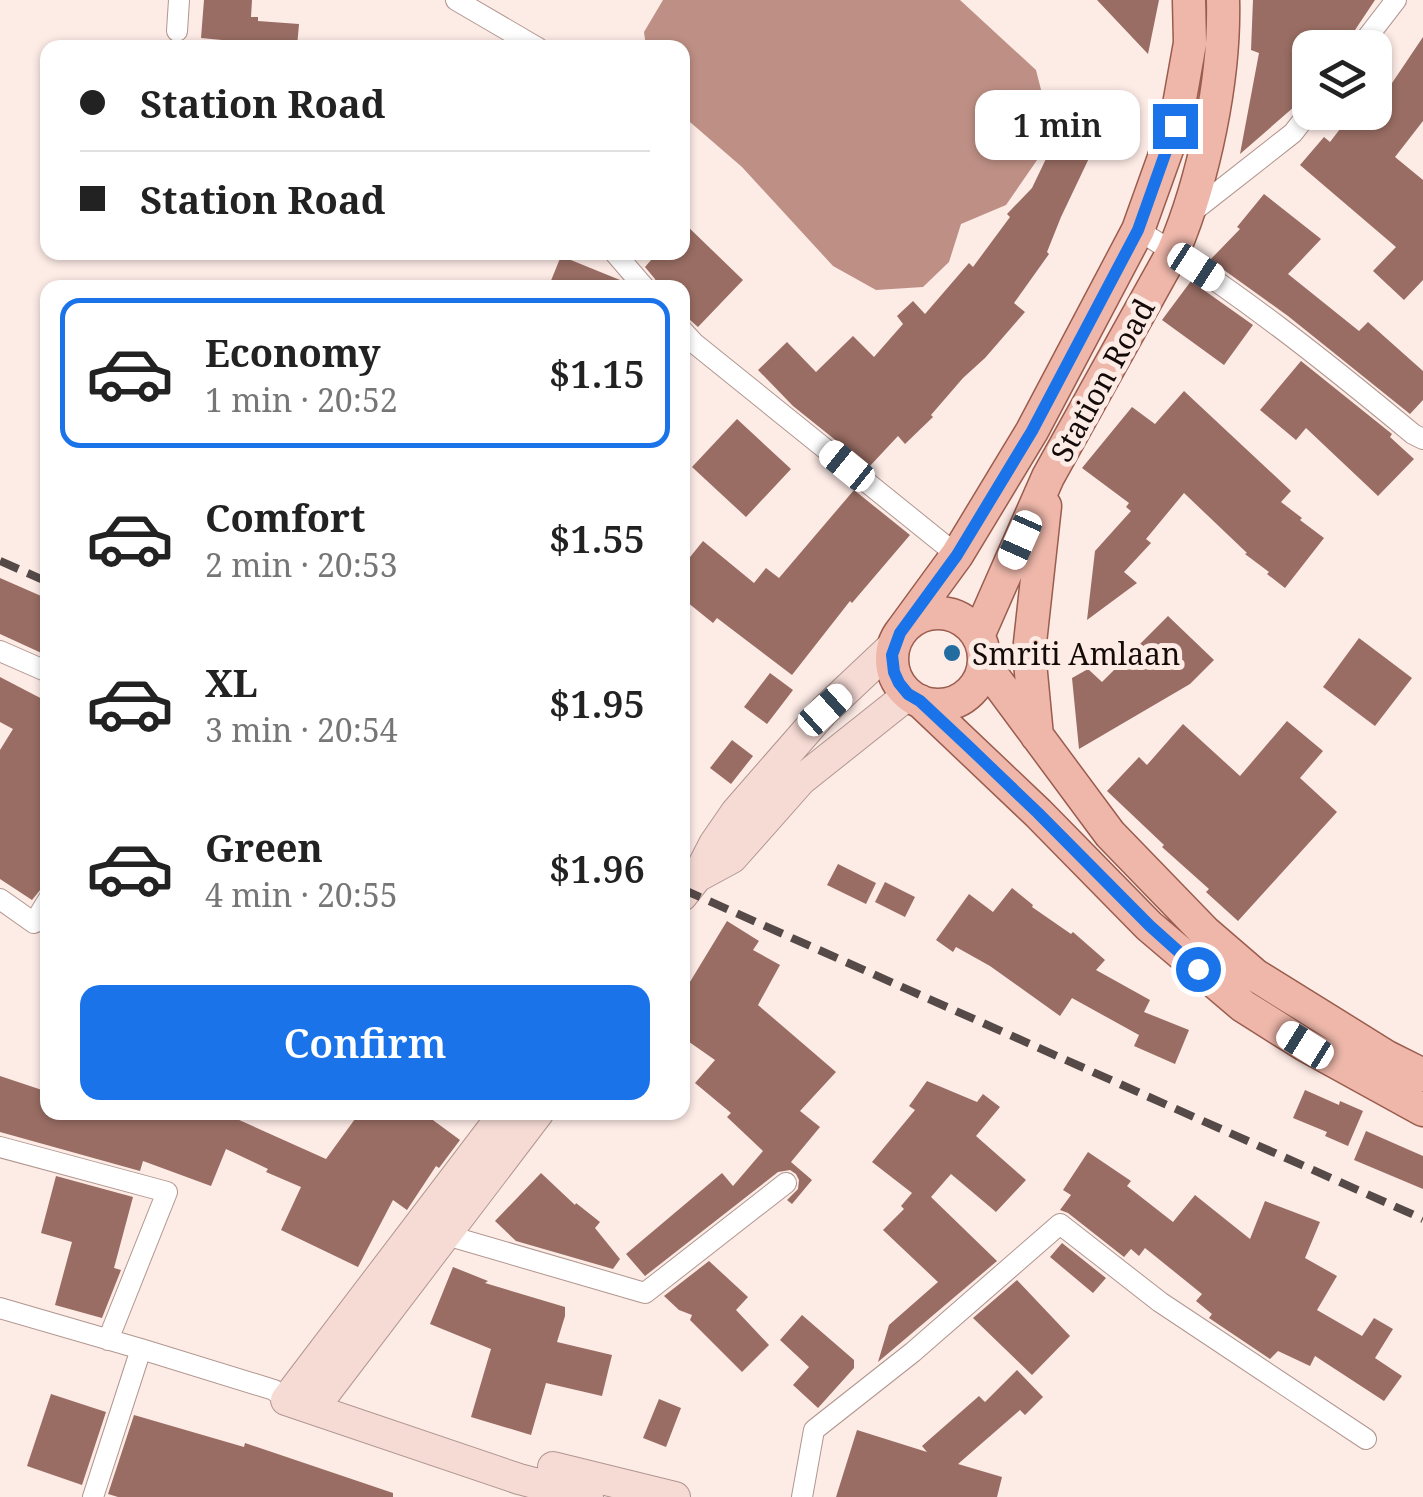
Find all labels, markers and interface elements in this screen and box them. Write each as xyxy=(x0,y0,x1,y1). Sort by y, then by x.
map controls xyxy=(1292,30,1392,130)
button: layers xyxy=(1292,30,1392,130)
text: Station Road xyxy=(140,77,385,129)
callout: 1 min xyxy=(975,91,1140,161)
text: 1 min xyxy=(1013,103,1102,146)
route end xyxy=(1153,104,1198,149)
text: Station Road xyxy=(140,173,385,225)
car xyxy=(1163,238,1229,296)
street label: Station Road xyxy=(1040,291,1164,469)
text: Economy xyxy=(205,326,381,378)
icon: car xyxy=(85,328,175,418)
text: $1.15 xyxy=(549,347,645,399)
text: 1 min · 20:52 xyxy=(205,378,398,421)
car xyxy=(814,435,880,497)
text: Comfort xyxy=(205,491,365,543)
icon: car xyxy=(85,493,175,583)
car xyxy=(994,506,1046,574)
text: $1.55 xyxy=(549,512,645,564)
text: 2 min · 20:53 xyxy=(205,543,398,586)
place label: Smriti Amlaan xyxy=(972,633,1180,674)
marker: Smriti Amlaan xyxy=(941,642,963,664)
text: XL xyxy=(205,656,258,708)
icon: car xyxy=(85,658,175,748)
text: $1.95 xyxy=(549,677,645,729)
car xyxy=(793,679,857,741)
text: 3 min · 20:54 xyxy=(205,708,398,751)
text: Green xyxy=(205,821,323,873)
icon: car xyxy=(85,823,175,913)
text: $1.96 xyxy=(549,842,645,894)
text: 4 min · 20:55 xyxy=(205,873,398,916)
route start xyxy=(1176,947,1221,992)
button: Confirm xyxy=(80,985,650,1100)
car xyxy=(1272,1016,1338,1074)

